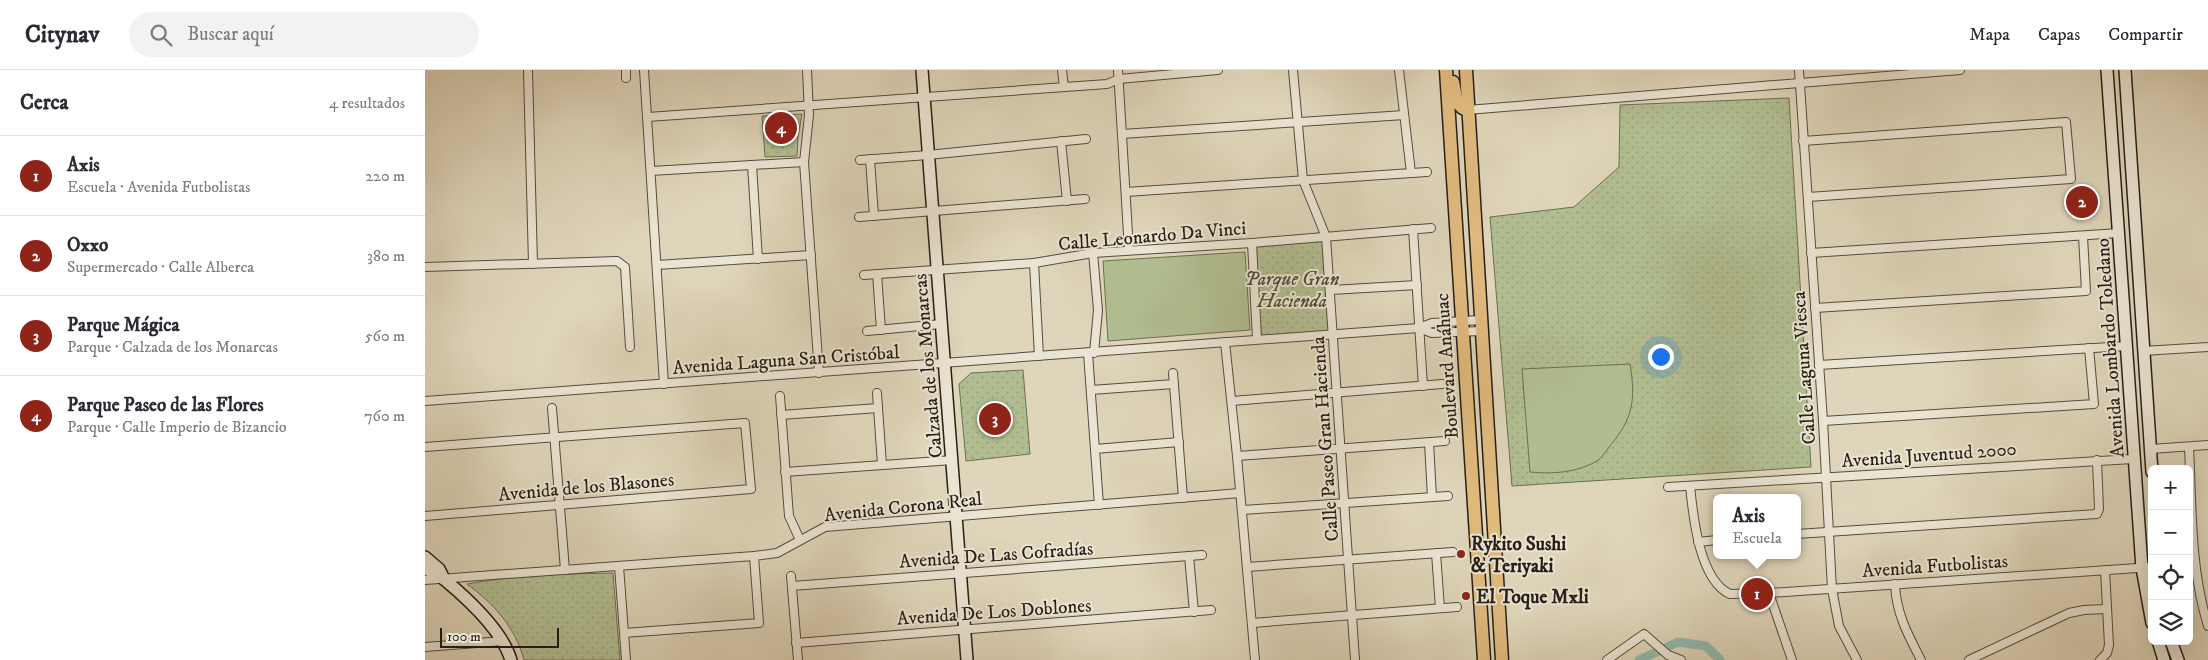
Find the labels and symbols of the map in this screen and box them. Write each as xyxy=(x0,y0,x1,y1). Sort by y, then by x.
pin: 4 xyxy=(765,109,797,147)
pin: 2 xyxy=(2066,183,2098,221)
street label: Calle Leonardo Da Vinci xyxy=(1057,217,1247,256)
street label: Avenida Lombardo Toledano xyxy=(2091,237,2130,458)
park label: Parque Gran Hacienda xyxy=(1245,268,1340,313)
street label: Calzada de los Monarcas xyxy=(909,273,948,459)
street label: Calle Laguna Viesca xyxy=(1788,291,1821,445)
street label: Boulevard Anáhuac xyxy=(1431,292,1464,440)
street label: Calle Paseo Gran Hacienda xyxy=(1307,336,1344,542)
street label: Avenida Laguna San Cristóbal xyxy=(672,341,901,380)
your location xyxy=(1648,344,1674,370)
pin: 3 xyxy=(979,400,1011,438)
street label: Avenida Juventud 2000 xyxy=(1841,438,2017,473)
street label: Avenida de los Blasones xyxy=(497,468,675,507)
street label: Avenida Corona Real xyxy=(823,488,984,527)
place label: Rykito Sushi & Teriyaki xyxy=(1471,533,1566,578)
street label: Avenida De Las Cofradías xyxy=(898,537,1094,574)
marker: Rykito Sushi & Teriyaki xyxy=(1455,548,1467,560)
street label: Avenida Futbolistas xyxy=(1861,550,2009,583)
pin: 1 xyxy=(1741,575,1773,613)
place label: El Toque Mxli xyxy=(1476,586,1589,610)
marker: El Toque Mxli xyxy=(1460,590,1472,602)
street label: Avenida De Los Doblones xyxy=(896,594,1092,631)
scale bar xyxy=(440,625,559,648)

